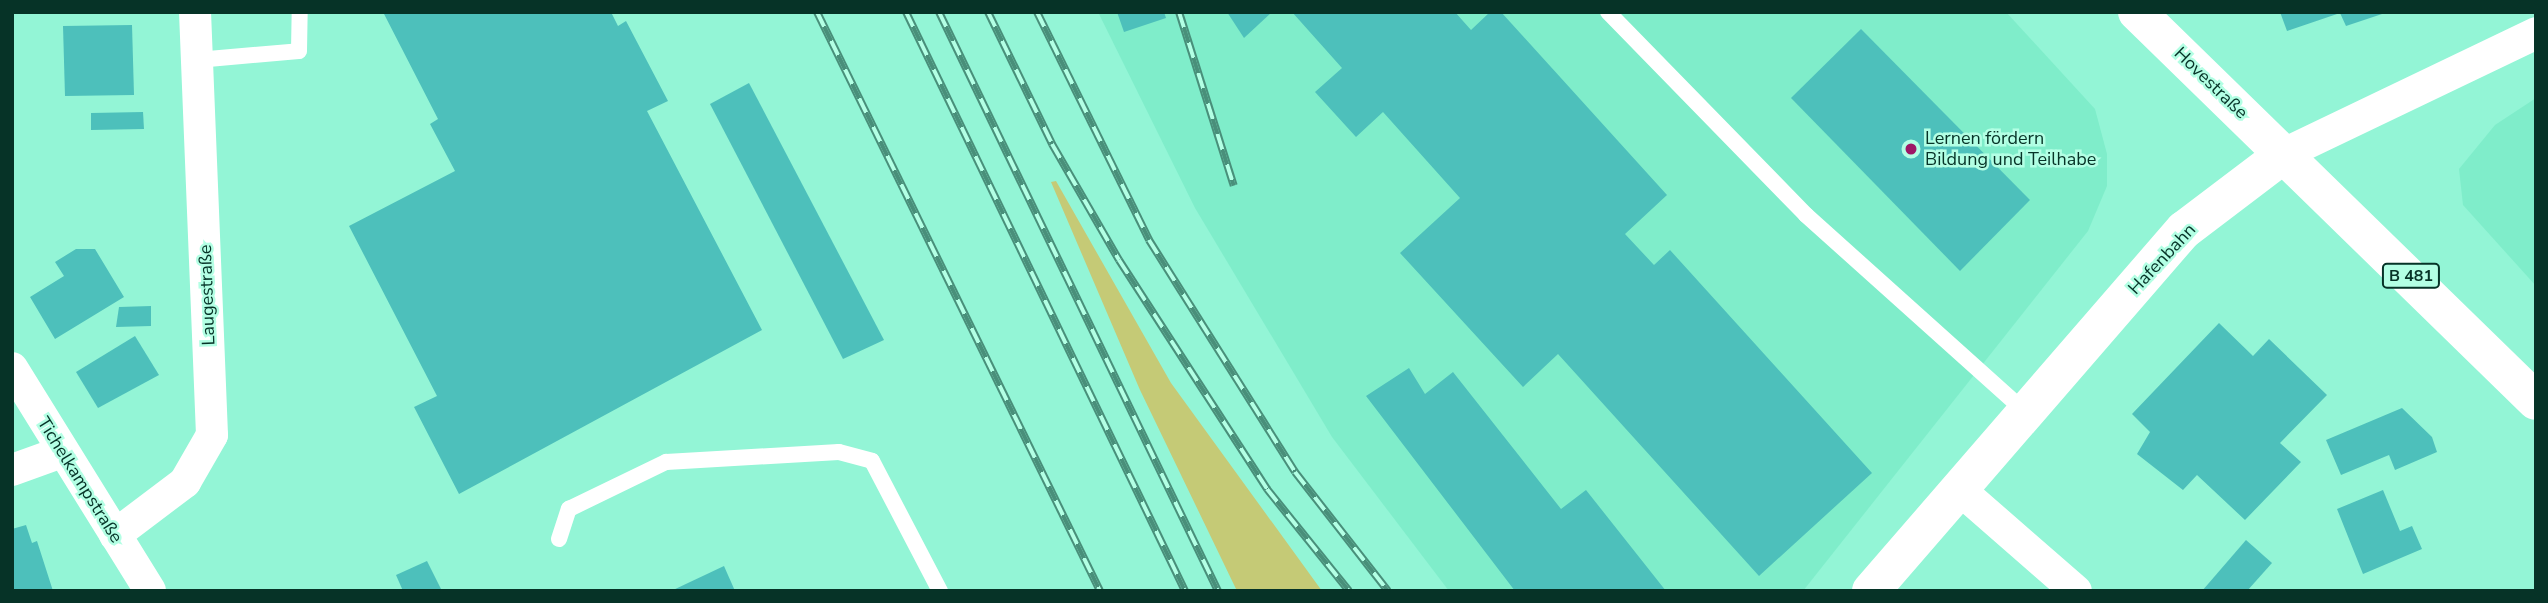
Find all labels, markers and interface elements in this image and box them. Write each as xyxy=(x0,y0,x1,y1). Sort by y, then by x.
street label: Hovestraße xyxy=(2170,43,2252,123)
place label: Lernen fördern Bildung und Teilhabe xyxy=(1925,128,2096,170)
marker: Lernen fördern Bildung und Teilhabe xyxy=(1903,141,1919,157)
street label: Hafenbahn xyxy=(2124,219,2200,299)
street label: Laugestraße xyxy=(194,244,220,346)
road number: B 481 xyxy=(2381,264,2441,288)
street label: Tichelkampstraße xyxy=(33,413,127,547)

